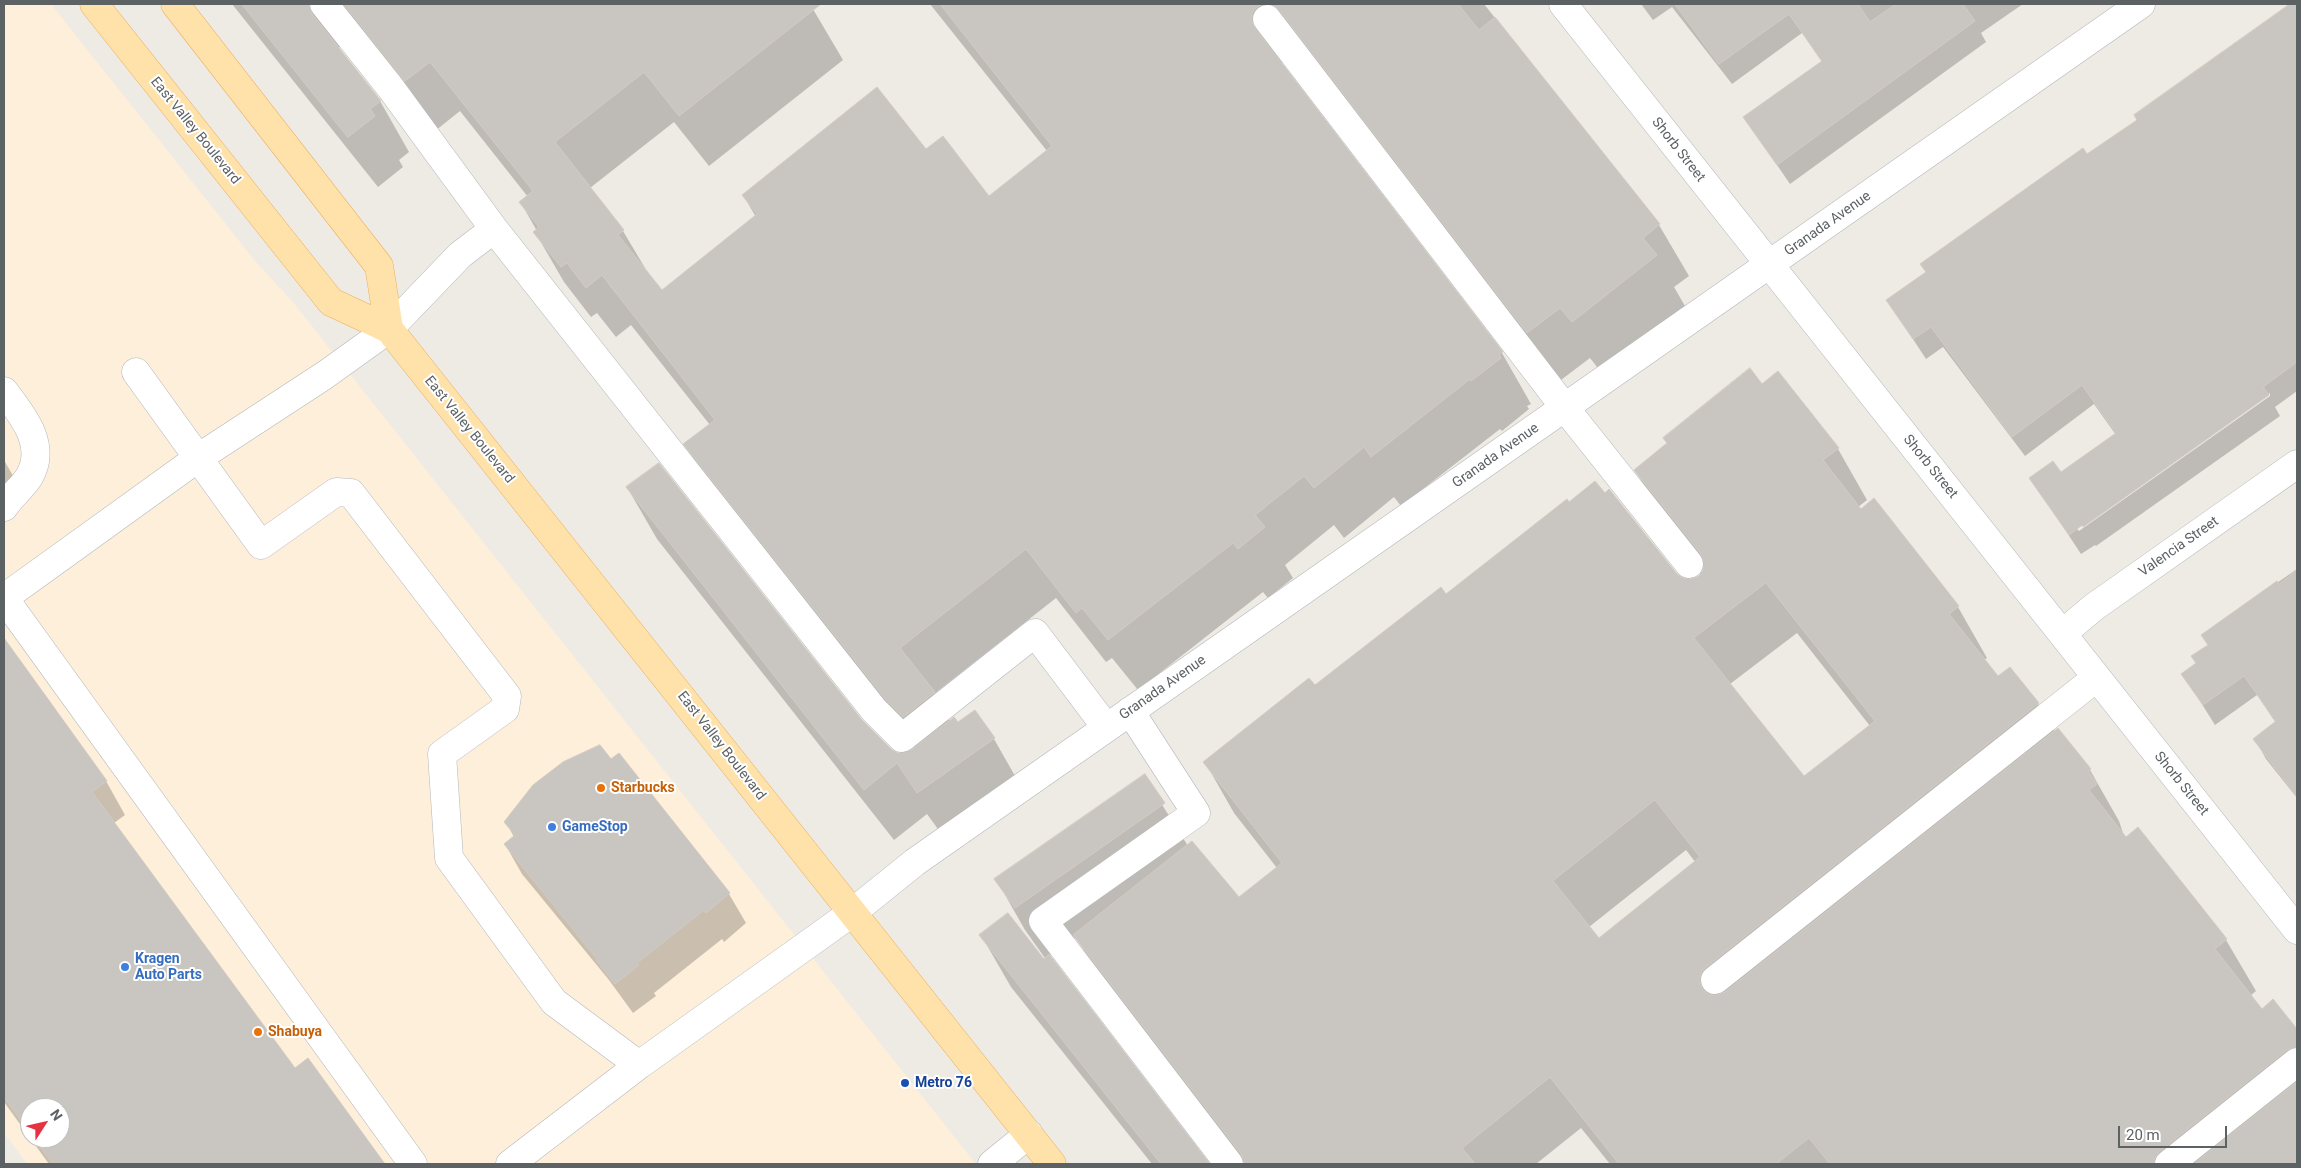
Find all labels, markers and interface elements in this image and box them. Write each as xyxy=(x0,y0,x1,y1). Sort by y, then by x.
street label: East Valley Boulevard xyxy=(147,74,243,188)
street label: Shorb Street xyxy=(1648,114,1708,186)
street label: Granada Avenue xyxy=(1782,188,1874,260)
street label: East Valley Boulevard xyxy=(421,373,517,487)
street label: Granada Avenue xyxy=(1450,420,1542,492)
street label: Shorb Street xyxy=(1899,432,1961,502)
street label: Valencia Street xyxy=(2136,513,2222,581)
street label: Granada Avenue xyxy=(1117,652,1209,724)
street label: East Valley Boulevard xyxy=(673,688,769,804)
street label: Shorb Street xyxy=(2150,749,2212,819)
place label: Starbucks xyxy=(611,780,675,796)
marker: Starbucks xyxy=(595,782,607,794)
place label: GameStop xyxy=(562,819,628,835)
marker: GameStop xyxy=(546,821,558,833)
place label: Kragen Auto Parts xyxy=(135,951,202,984)
marker: Kragen Auto Parts xyxy=(119,961,131,973)
place label: Shabuya xyxy=(268,1024,322,1040)
marker: Shabuya xyxy=(252,1026,264,1038)
place label: Metro 76 xyxy=(915,1075,972,1091)
marker: Metro 76 xyxy=(899,1077,911,1089)
north arrow xyxy=(20,1098,70,1148)
text: N xyxy=(47,1106,66,1124)
scale bar xyxy=(2121,1116,2230,1148)
text: 20 m xyxy=(2126,1126,2160,1144)

